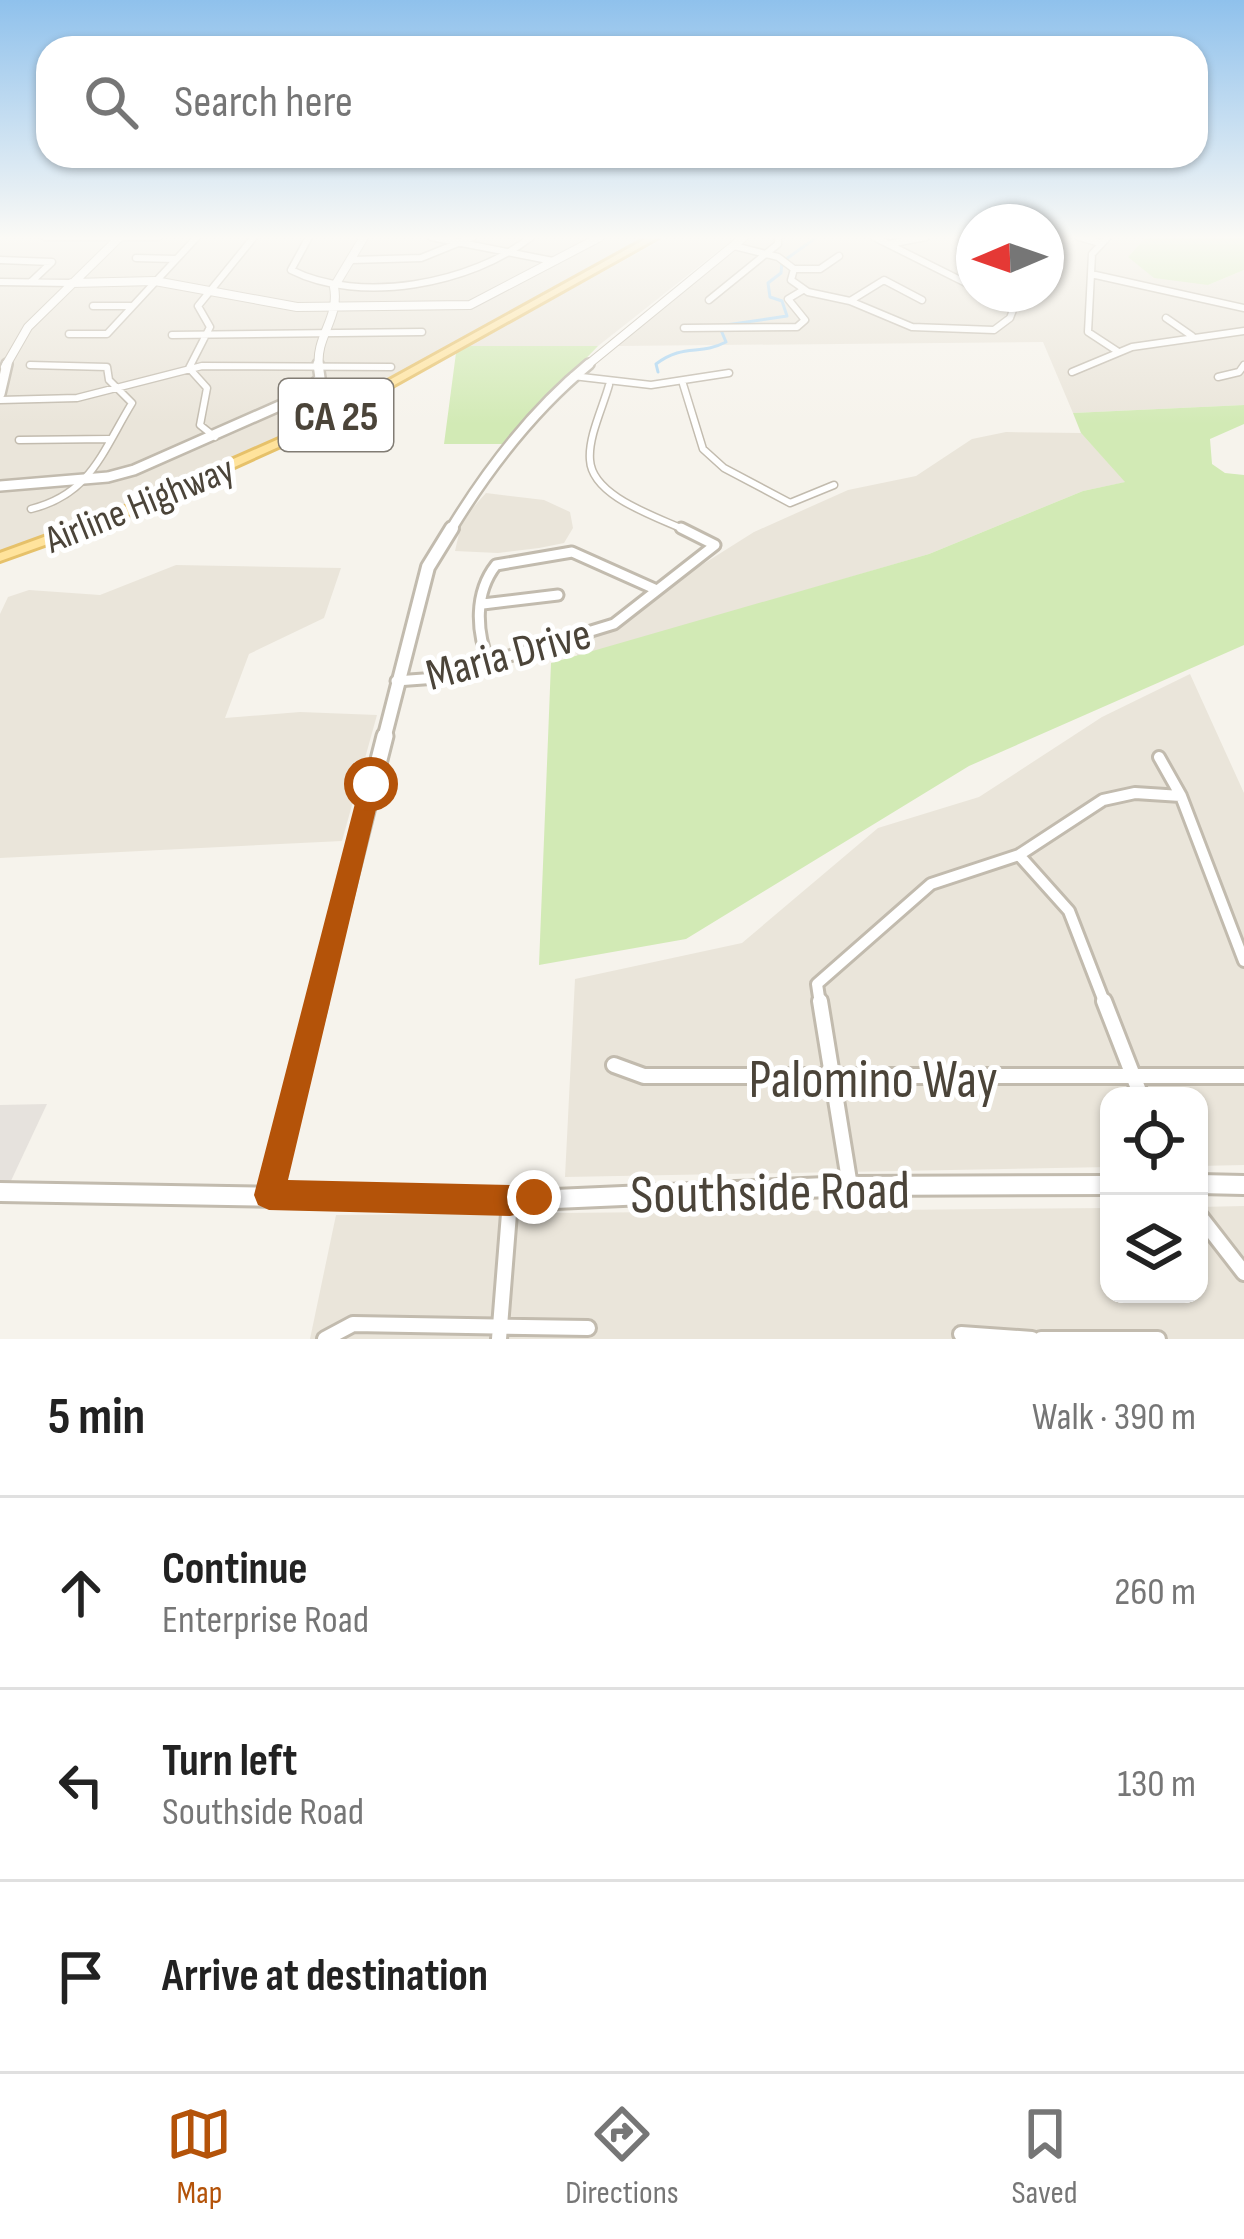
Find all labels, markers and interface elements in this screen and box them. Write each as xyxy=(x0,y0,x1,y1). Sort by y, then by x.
search box xyxy=(36,36,1208,168)
icon: search xyxy=(78,69,144,135)
text: Search here xyxy=(174,75,353,130)
north arrow xyxy=(956,204,1064,312)
road number: CA 25 xyxy=(279,379,393,451)
street label: Airline Highway xyxy=(38,446,241,565)
street label: Maria Drive xyxy=(420,607,597,704)
route start xyxy=(344,757,398,811)
street label: Palomino Way xyxy=(748,1048,998,1113)
map controls xyxy=(1100,1087,1208,1303)
button: locate xyxy=(1100,1087,1208,1195)
street label: Southside Road xyxy=(630,1159,911,1228)
route end xyxy=(507,1170,561,1224)
button: layers xyxy=(1100,1195,1208,1303)
text: 5 min xyxy=(48,1387,145,1448)
text: Walk · 390 m xyxy=(1032,1394,1196,1441)
text: Continue xyxy=(162,1542,308,1597)
icon: ahead xyxy=(48,1560,114,1626)
text: 260 m xyxy=(1114,1569,1196,1616)
text: Enterprise Road xyxy=(162,1597,369,1644)
text: Turn left xyxy=(162,1734,297,1789)
icon: left xyxy=(48,1752,114,1818)
text: 130 m xyxy=(1117,1761,1196,1808)
text: Southside Road xyxy=(162,1789,364,1836)
icon: arrive xyxy=(48,1944,114,2010)
text: Arrive at destination xyxy=(162,1949,488,2004)
tab: Map xyxy=(166,2101,232,2213)
tab: Directions xyxy=(565,2101,679,2213)
tab: Saved xyxy=(1011,2101,1078,2213)

